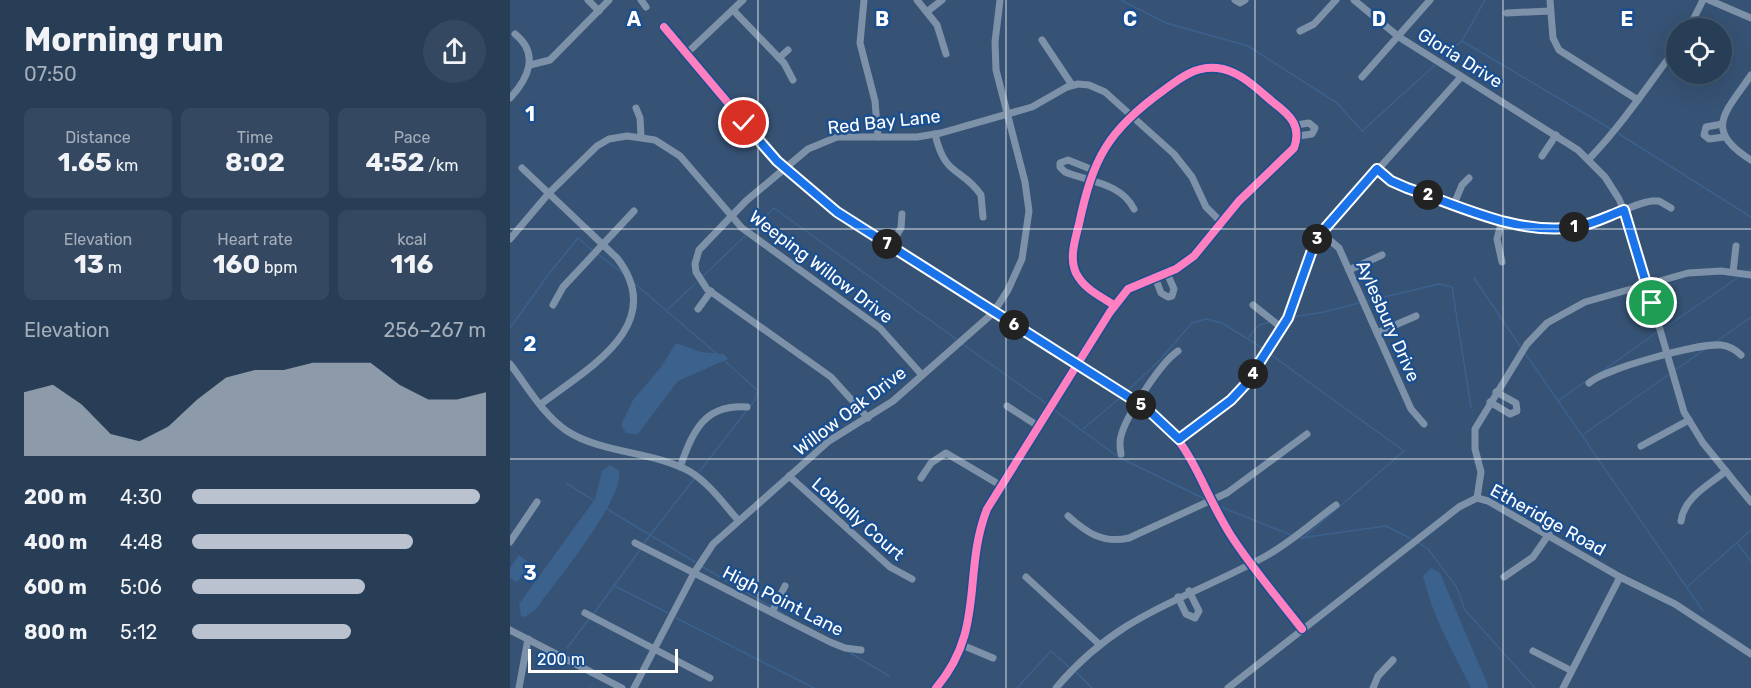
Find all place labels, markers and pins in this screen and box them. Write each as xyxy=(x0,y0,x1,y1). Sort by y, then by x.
pin xyxy=(718,97,769,148)
pin: 2 xyxy=(1413,180,1443,210)
pin: 1 xyxy=(1559,212,1589,242)
pin: 3 xyxy=(1302,224,1332,254)
pin: 7 xyxy=(872,229,902,259)
pin xyxy=(1626,277,1677,328)
pin: 6 xyxy=(999,310,1029,340)
pin: 4 xyxy=(1238,359,1268,389)
pin: 5 xyxy=(1126,390,1156,420)

